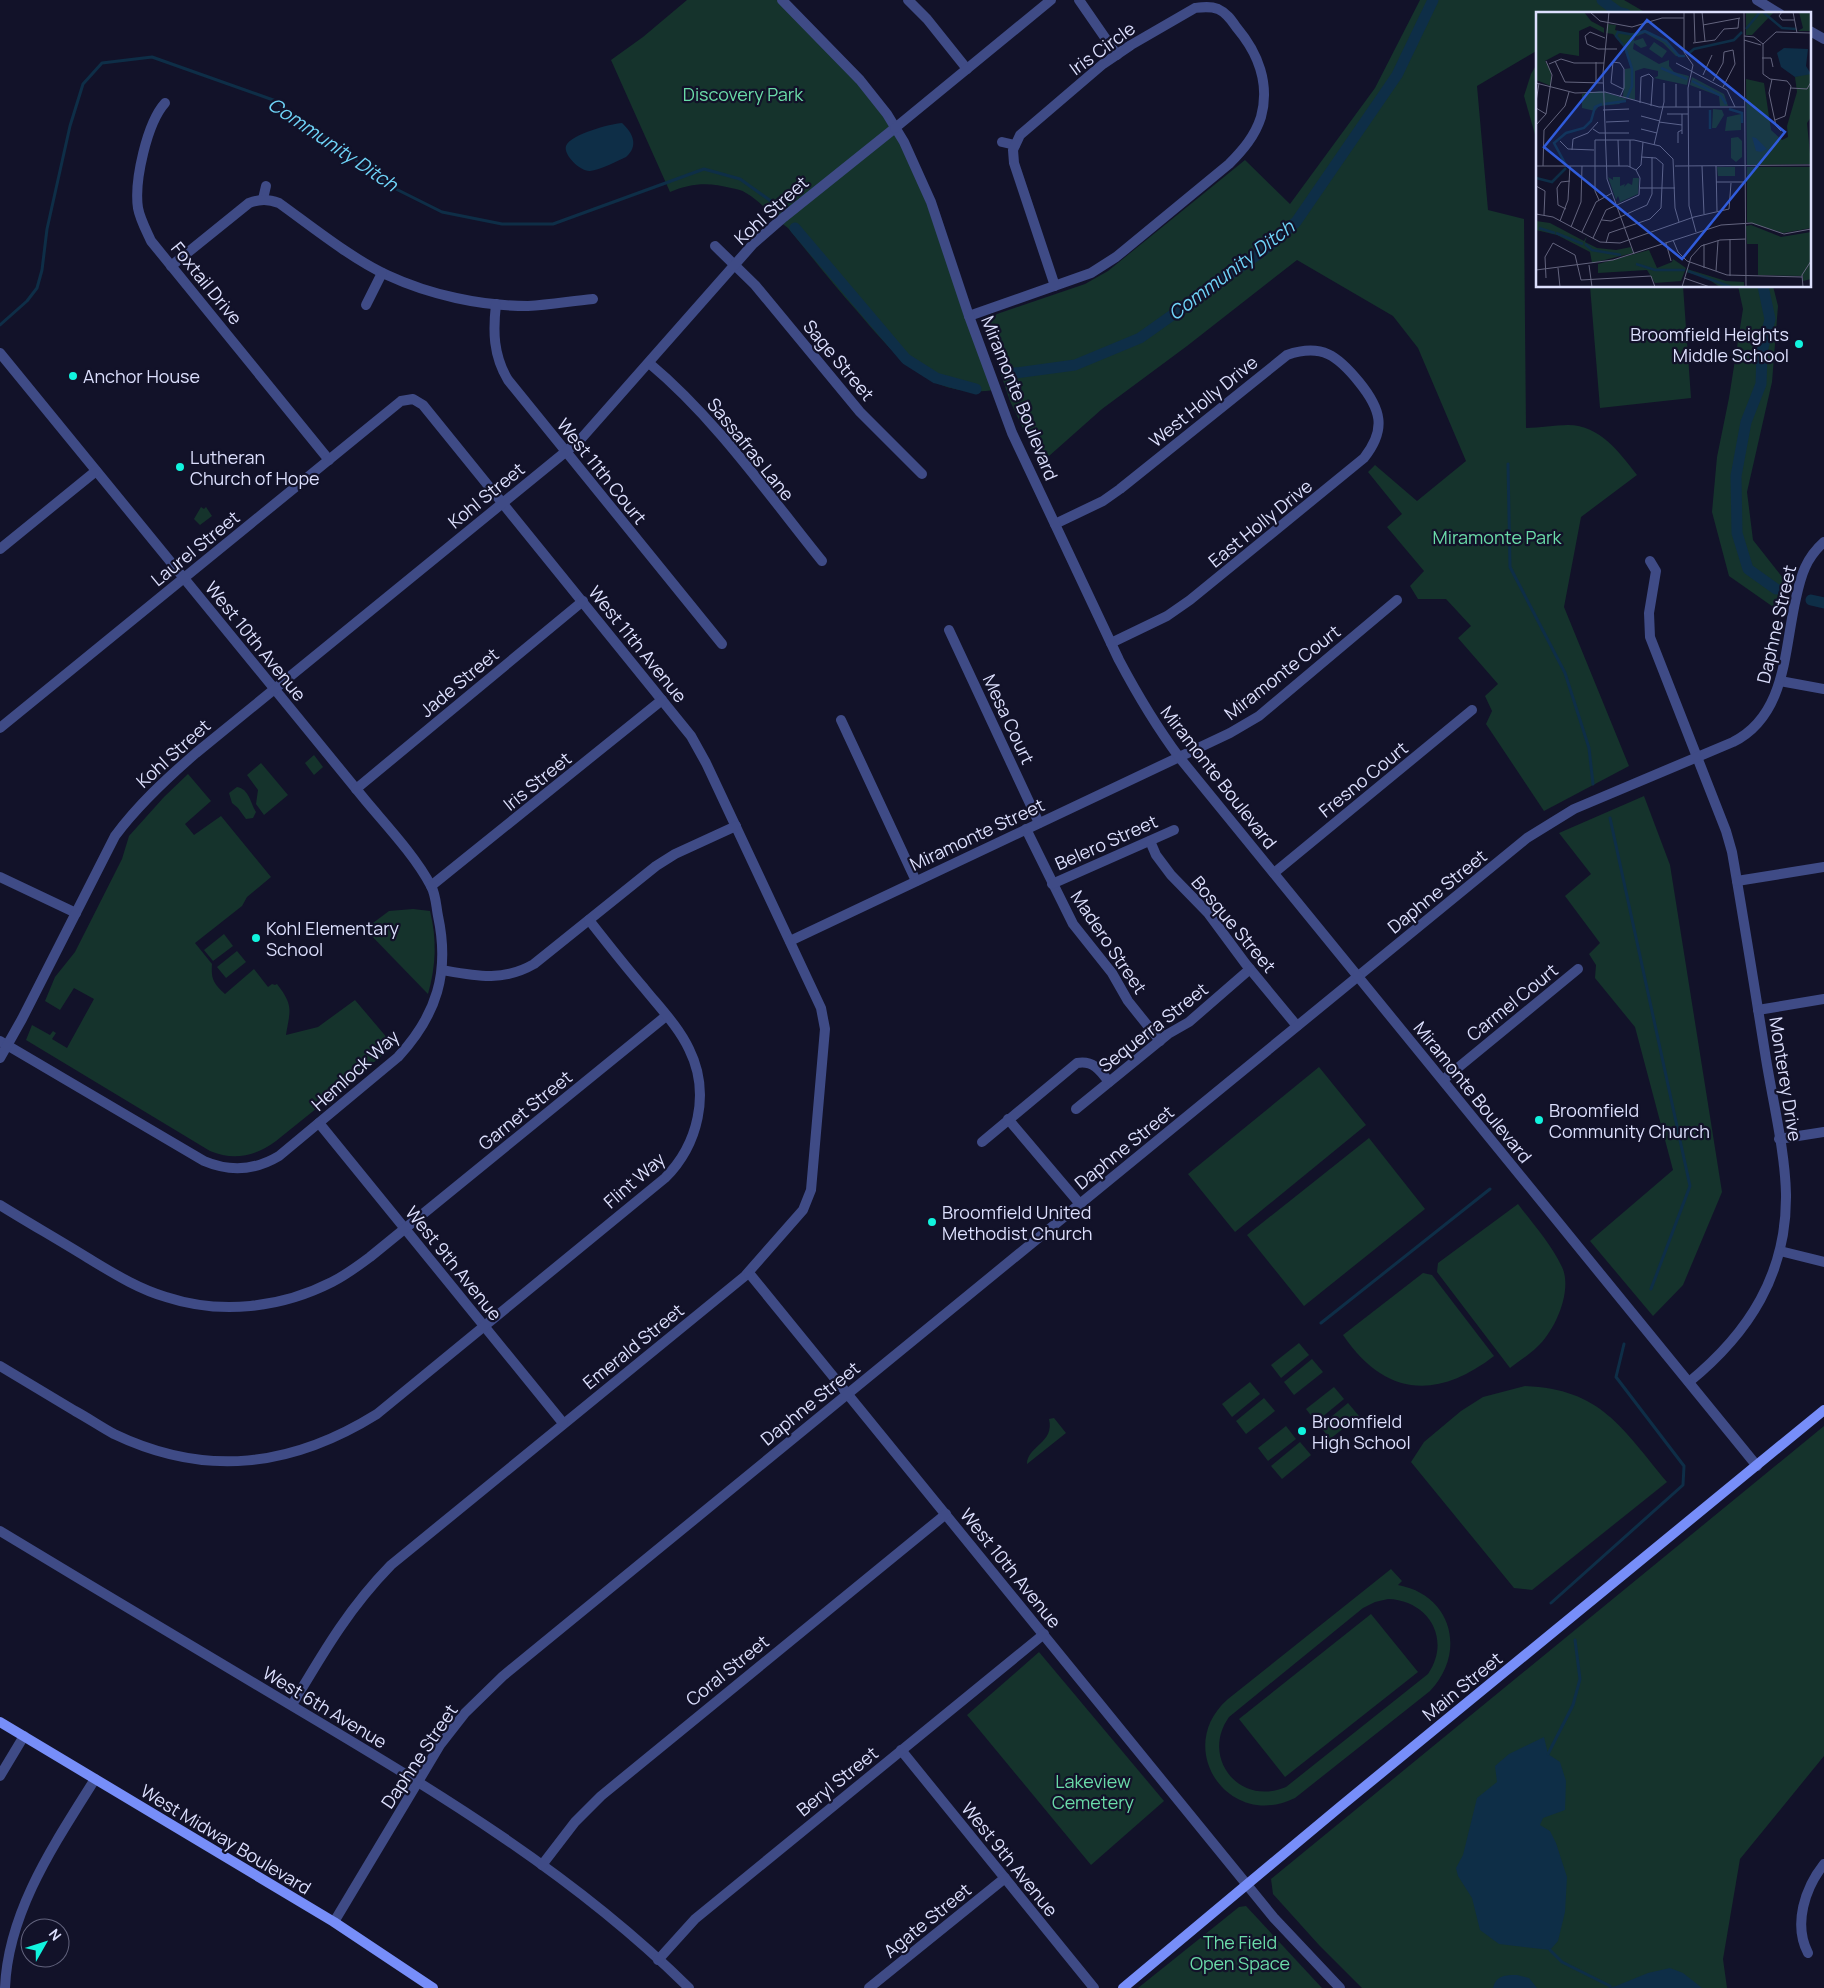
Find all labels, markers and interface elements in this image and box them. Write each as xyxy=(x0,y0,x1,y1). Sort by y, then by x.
inset map xyxy=(1536,12,1812,288)
street label: Iris Circle xyxy=(1064,16,1140,80)
park label: Discovery Park xyxy=(683,82,804,106)
water label: Community Ditch xyxy=(263,91,404,198)
street label: Kohl Street xyxy=(729,170,813,250)
water label: Community Ditch xyxy=(1163,214,1300,326)
street label: Foxtail Drive xyxy=(166,237,248,329)
street label: Miramonte Boulevard xyxy=(976,312,1064,484)
street label: Sage Street xyxy=(798,314,880,406)
place label: Broomfield Heights Middle School xyxy=(1630,322,1789,367)
marker: Broomfield Heights Middle School xyxy=(1793,338,1805,350)
street label: West Holly Drive xyxy=(1144,350,1262,452)
place label: Anchor House xyxy=(83,364,200,388)
marker: Anchor House xyxy=(67,370,79,382)
street label: Sassafras Lane xyxy=(702,393,800,505)
street label: West 11th Court xyxy=(552,413,652,529)
place label: Lutheran Church of Hope xyxy=(190,445,320,490)
street label: Kohl Street xyxy=(443,457,529,533)
marker: Lutheran Church of Hope xyxy=(174,461,186,473)
street label: East Holly Drive xyxy=(1203,474,1317,572)
street label: Laurel Street xyxy=(146,505,244,591)
park label: Miramonte Park xyxy=(1433,525,1562,549)
street label: Daphne Street xyxy=(1751,562,1801,686)
street label: West 10th Avenue xyxy=(200,576,312,706)
street label: West 11th Avenue xyxy=(583,581,693,707)
street label: Miramonte Court xyxy=(1219,619,1345,725)
street label: Jade Street xyxy=(415,642,503,722)
street label: Mesa Court xyxy=(978,670,1040,768)
street label: Miramonte Boulevard xyxy=(1156,701,1282,853)
street label: Kohl Street xyxy=(131,713,215,793)
street label: Fresno Court xyxy=(1313,736,1413,822)
street label: Iris Street xyxy=(498,746,576,816)
street label: Miramonte Street xyxy=(906,792,1048,876)
street label: Belero Street xyxy=(1051,809,1161,875)
street label: Daphne Street xyxy=(1382,844,1492,938)
street label: Bosque Street xyxy=(1186,871,1282,977)
street label: Madero Street xyxy=(1066,886,1152,998)
place label: Kohl Elementary School xyxy=(266,916,400,961)
marker: Kohl Elementary School xyxy=(250,932,262,944)
street label: Carmel Court xyxy=(1461,958,1563,1046)
street label: Sequerra Street xyxy=(1093,977,1213,1077)
street label: Monterey Drive xyxy=(1764,1015,1808,1143)
street label: Miramonte Boulevard xyxy=(1409,1016,1537,1168)
street label: Hemlock Way xyxy=(306,1024,404,1116)
street label: Garnet Street xyxy=(473,1065,577,1155)
place label: Broomfield Community Church xyxy=(1549,1098,1710,1143)
street label: Daphne Street xyxy=(1069,1100,1179,1194)
marker: Broomfield Community Church xyxy=(1533,1114,1545,1126)
street label: Flint Way xyxy=(598,1146,670,1213)
place label: Broomfield United Methodist Church xyxy=(942,1200,1093,1245)
street label: West 9th Avenue xyxy=(400,1201,508,1325)
marker: Broomfield United Methodist Church xyxy=(926,1216,938,1228)
street label: Emerald Street xyxy=(577,1298,689,1394)
street label: Daphne Street xyxy=(755,1356,865,1450)
place label: Broomfield High School xyxy=(1312,1409,1411,1454)
marker: Broomfield High School xyxy=(1296,1425,1308,1437)
street label: West 10th Avenue xyxy=(955,1503,1067,1633)
street label: Coral Street xyxy=(680,1629,774,1711)
street label: Main Street xyxy=(1417,1646,1507,1726)
street label: West 6th Avenue xyxy=(258,1660,392,1754)
street label: Daphne Street xyxy=(375,1699,463,1813)
street label: Beryl Street xyxy=(791,1741,883,1821)
park label: Lakeview Cemetery xyxy=(1052,1769,1135,1814)
street label: West Midway Boulevard xyxy=(136,1779,316,1899)
street label: West 9th Avenue xyxy=(956,1797,1064,1921)
street label: Agate Street xyxy=(878,1877,976,1963)
north arrow xyxy=(20,1918,70,1968)
text: N xyxy=(45,1925,66,1944)
park label: The Field Open Space xyxy=(1190,1930,1290,1975)

